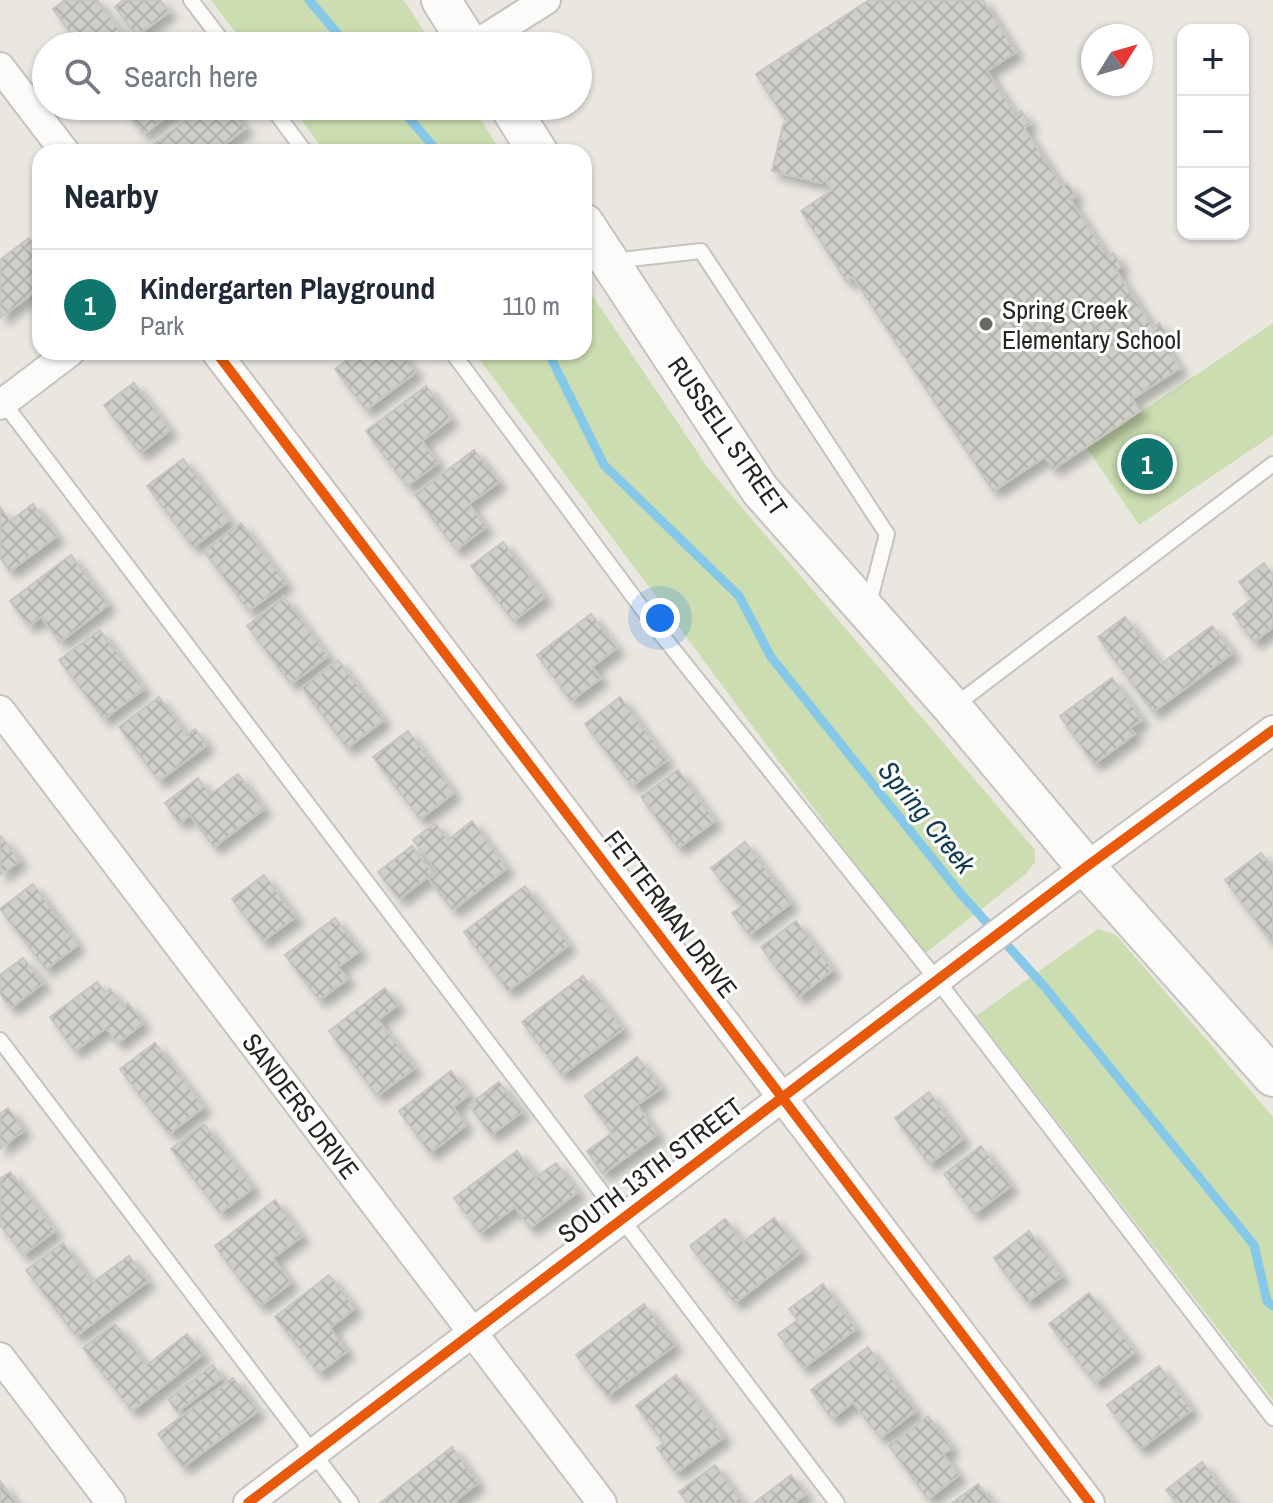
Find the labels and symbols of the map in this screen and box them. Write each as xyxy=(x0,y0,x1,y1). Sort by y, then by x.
north arrow xyxy=(1081,24,1153,96)
place label: Spring Creek Elementary School xyxy=(1002,292,1181,357)
marker: Spring Creek Elementary School xyxy=(977,315,995,333)
street label: RUSSELL STREET xyxy=(660,350,796,522)
pin: 1 xyxy=(1121,434,1173,494)
your location xyxy=(640,598,680,638)
water label: Spring Creek xyxy=(870,752,985,883)
street label: FETTERMAN DRIVE xyxy=(596,823,746,1005)
street label: SANDERS DRIVE xyxy=(235,1026,367,1186)
street label: SOUTH 13TH STREET xyxy=(551,1089,749,1251)

